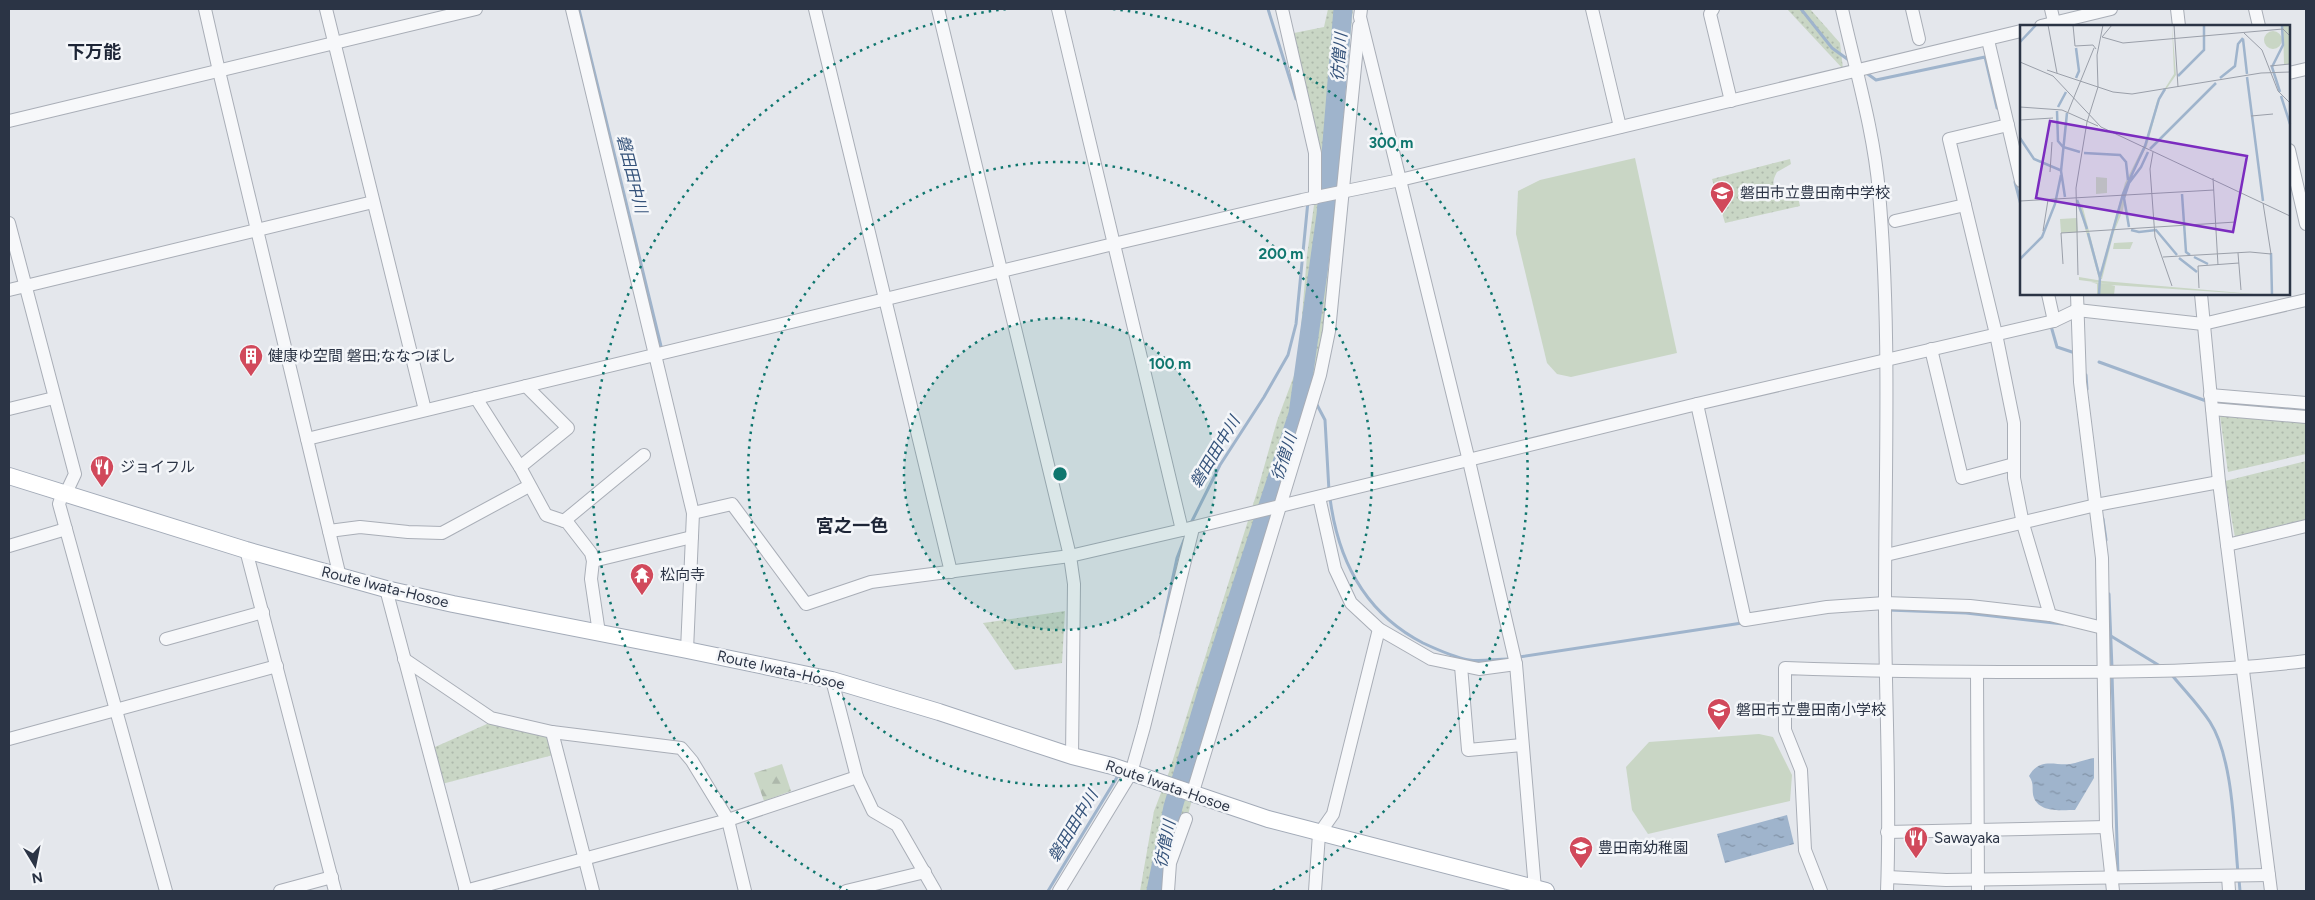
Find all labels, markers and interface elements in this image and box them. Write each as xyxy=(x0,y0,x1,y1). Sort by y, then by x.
inset map xyxy=(2020,25,2290,295)
water label: 彷僧川 xyxy=(1327,30,1351,82)
district label: 下万能 xyxy=(67,41,121,63)
water label: 磐田田中川 xyxy=(613,133,651,217)
text: 300 m xyxy=(1369,134,1413,152)
school or university icon: 磐田市立豊田南中学校 xyxy=(1709,180,1735,214)
place label: 磐田市立豊田南中学校 xyxy=(1740,184,1890,202)
text: 200 m xyxy=(1259,245,1303,263)
building icon: 健康ゆ空間 磐田;ななつぼし xyxy=(238,343,264,377)
place label: 健康ゆ空間 磐田;ななつぼし xyxy=(268,347,456,365)
text: 100 m xyxy=(1149,355,1191,373)
water label: 磐田田中川 xyxy=(1186,411,1245,491)
water label: 彷僧川 xyxy=(1268,429,1301,483)
restaurant icon: ジョイフル xyxy=(89,454,115,488)
place label: ジョイフル xyxy=(120,458,195,476)
centre of rings xyxy=(1051,465,1069,483)
district label: 宮之一色 xyxy=(816,515,888,537)
street label: Route Iwata-Hosoe xyxy=(319,562,451,612)
temple icon: 松向寺 xyxy=(629,562,655,596)
place label: 松向寺 xyxy=(660,566,705,584)
street label: Route Iwata-Hosoe xyxy=(715,647,847,693)
school or university icon: 磐田市立豊田南小学校 xyxy=(1706,697,1732,731)
place label: 磐田市立豊田南小学校 xyxy=(1736,701,1886,719)
street label: Route Iwata-Hosoe xyxy=(1103,756,1233,816)
water label: 磐田田中川 xyxy=(1044,785,1103,865)
water label: 彷僧川 xyxy=(1151,817,1179,869)
restaurant icon: Sawayaka xyxy=(1903,825,1929,859)
place label: Sawayaka xyxy=(1934,829,2000,847)
school or university icon: 豊田南幼稚園 xyxy=(1568,835,1594,869)
place label: 豊田南幼稚園 xyxy=(1598,839,1688,857)
north arrow xyxy=(10,840,60,890)
text: N xyxy=(30,868,44,887)

